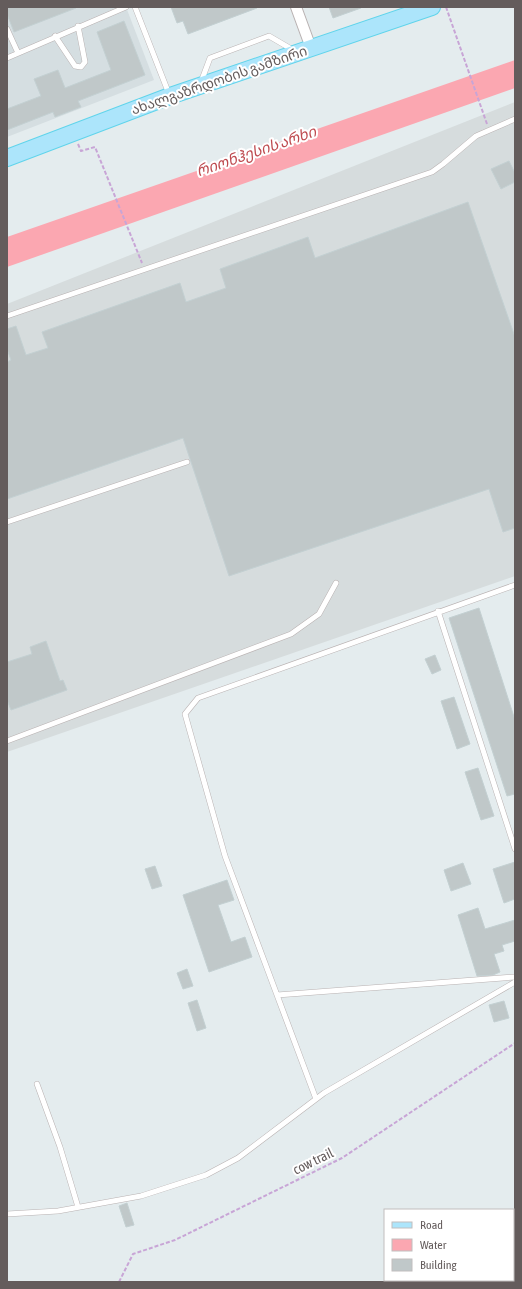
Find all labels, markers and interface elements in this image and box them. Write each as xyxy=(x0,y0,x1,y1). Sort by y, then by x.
street label: ახალგაზრდობის გამზირი xyxy=(129,42,309,119)
water label: რიონჰესის არხი xyxy=(194,122,320,180)
street label: cow trail xyxy=(290,1144,336,1178)
legend xyxy=(384,1209,514,1281)
text: Road xyxy=(420,1218,443,1232)
text: Water xyxy=(420,1238,447,1252)
text: Building xyxy=(420,1258,458,1272)

